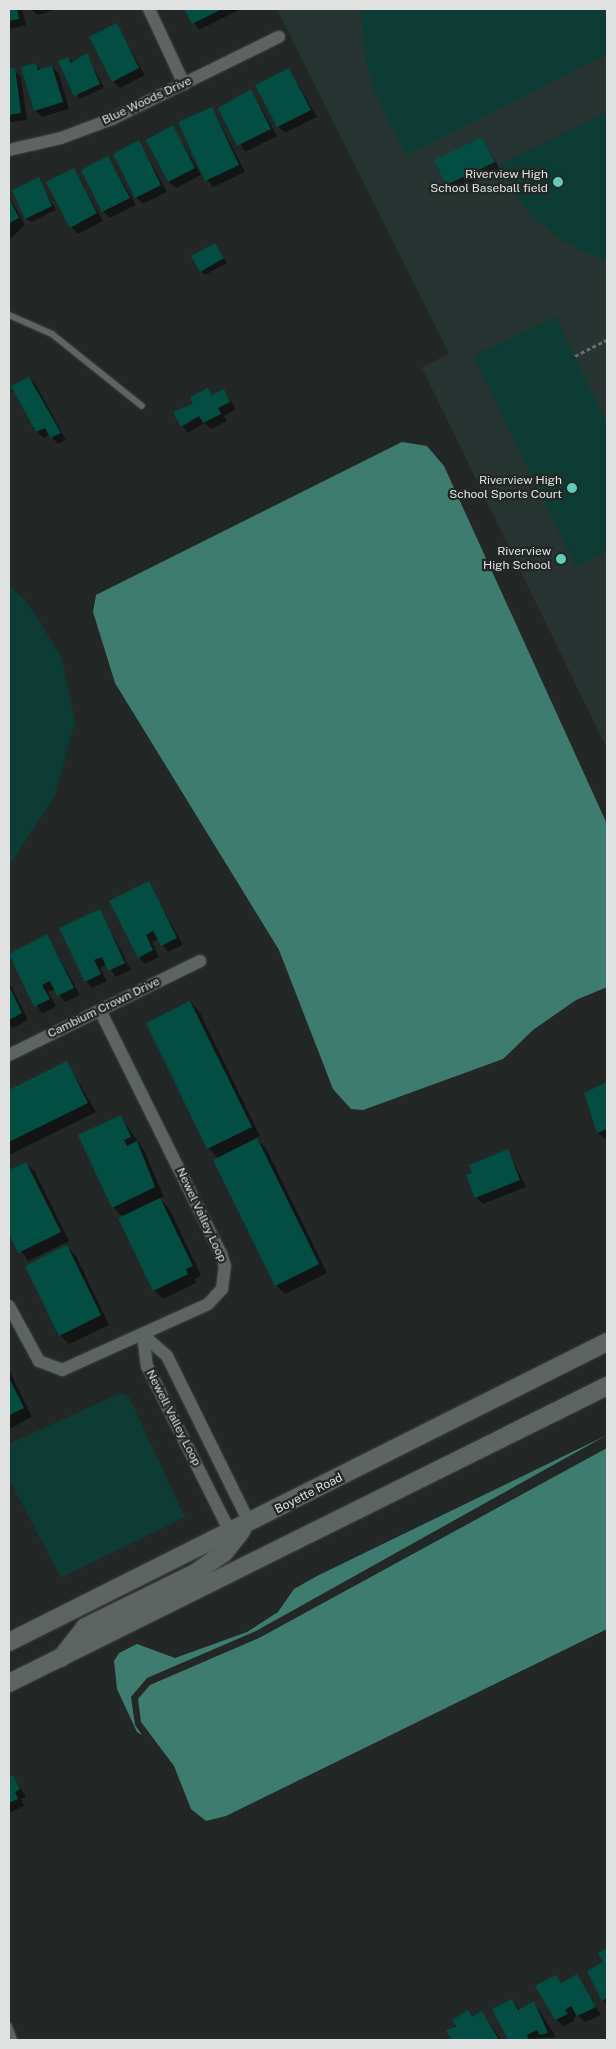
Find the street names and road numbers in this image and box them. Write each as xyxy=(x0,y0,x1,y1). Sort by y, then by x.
street label: Blue Woods Drive xyxy=(100,74,194,128)
street label: Cambium Crown Drive xyxy=(46,975,162,1041)
street label: Newel Valley Loop xyxy=(173,1165,229,1265)
street label: Newell Valley Loop xyxy=(142,1367,204,1469)
street label: Boyette Road xyxy=(273,1471,345,1517)

